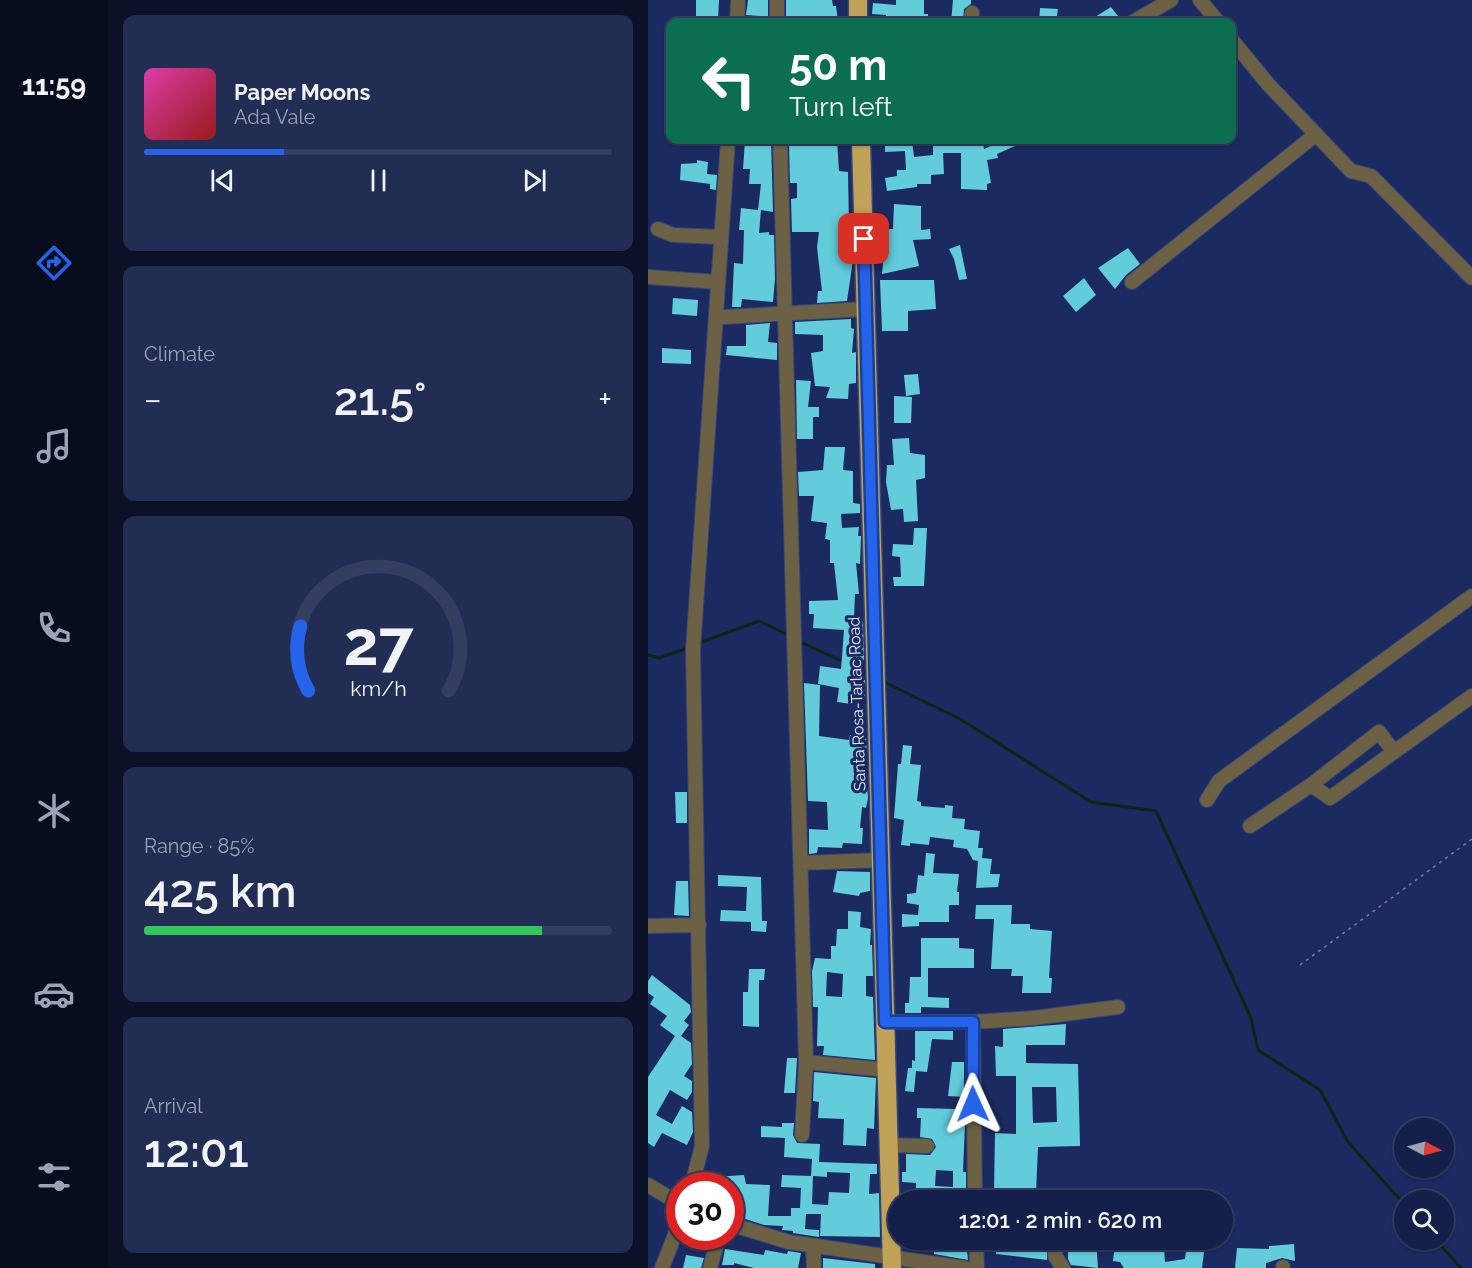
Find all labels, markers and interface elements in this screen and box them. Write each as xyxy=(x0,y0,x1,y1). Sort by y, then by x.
text: 50 m xyxy=(789,41,887,90)
icon: left xyxy=(690,42,768,120)
text: 11:59 xyxy=(22,70,86,101)
text: Paper Moons xyxy=(234,79,370,105)
text: Turn left xyxy=(789,91,892,122)
text: Ada Vale xyxy=(234,105,316,129)
icon: previous xyxy=(206,164,239,197)
icon: pause xyxy=(362,164,395,197)
icon: next xyxy=(518,164,551,197)
pin xyxy=(838,213,889,264)
icon: arrive xyxy=(847,222,880,255)
icon: directions xyxy=(33,242,75,284)
text: Climate xyxy=(144,342,215,366)
text: 21.5° xyxy=(334,373,426,426)
text: − xyxy=(144,380,162,419)
text: + xyxy=(598,380,612,419)
icon: music xyxy=(33,425,75,467)
text: 27 xyxy=(343,606,414,680)
icon: phone xyxy=(33,607,75,649)
street label: Santa Rosa-Tarlac Road xyxy=(844,616,870,792)
text: km/h xyxy=(350,676,406,701)
icon: climate xyxy=(33,790,75,832)
text: Range · 85% xyxy=(144,834,255,858)
text: 425 km xyxy=(144,865,296,918)
icon: car xyxy=(33,973,75,1015)
position arrow xyxy=(941,1072,1005,1136)
text: Arrival xyxy=(144,1094,203,1118)
north arrow xyxy=(1394,1118,1454,1178)
map controls xyxy=(1394,1118,1454,1250)
text: 12:01 xyxy=(144,1125,249,1178)
icon: filters xyxy=(33,1156,75,1198)
speed limit sign: 30 xyxy=(666,1172,744,1250)
button: search xyxy=(1394,1190,1454,1250)
text: 12:01 · 2 min · 620 m xyxy=(959,1207,1162,1233)

